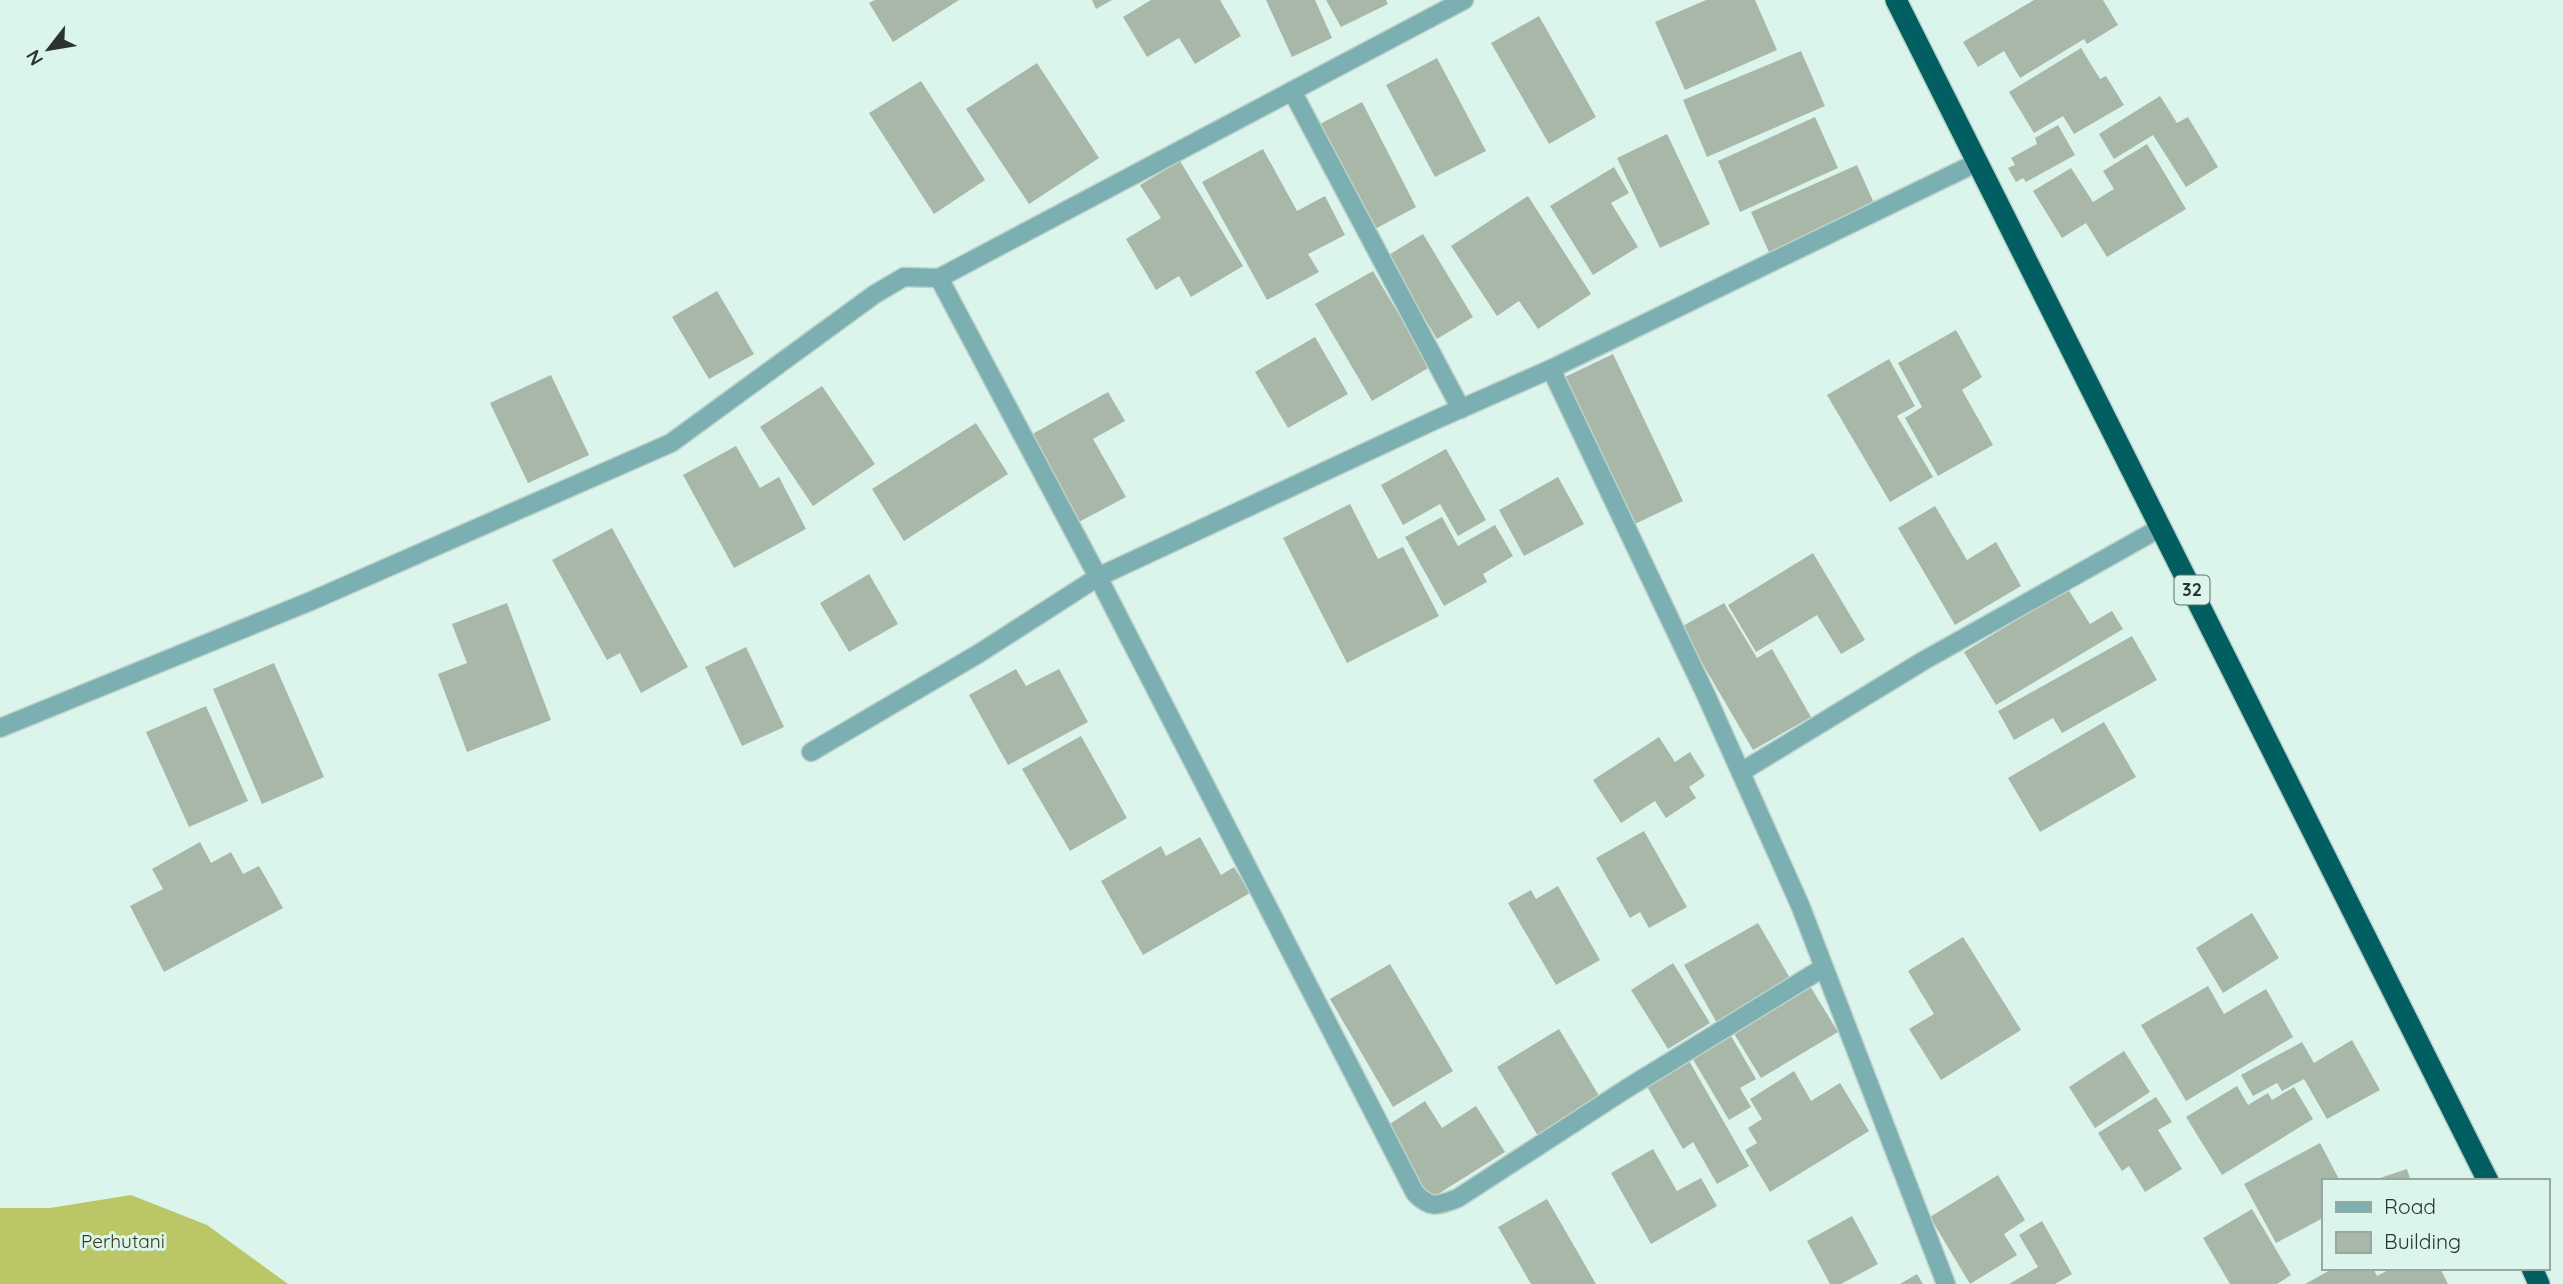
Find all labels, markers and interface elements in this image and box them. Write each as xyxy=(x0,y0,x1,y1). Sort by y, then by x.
north arrow xyxy=(14,14,84,84)
text: N xyxy=(21,46,48,70)
road number: 32 xyxy=(2174,576,2210,604)
legend xyxy=(2322,1179,2549,1270)
text: Road xyxy=(2384,1193,2436,1219)
text: Building xyxy=(2384,1228,2461,1254)
park label: Perhutani xyxy=(81,1229,165,1253)

